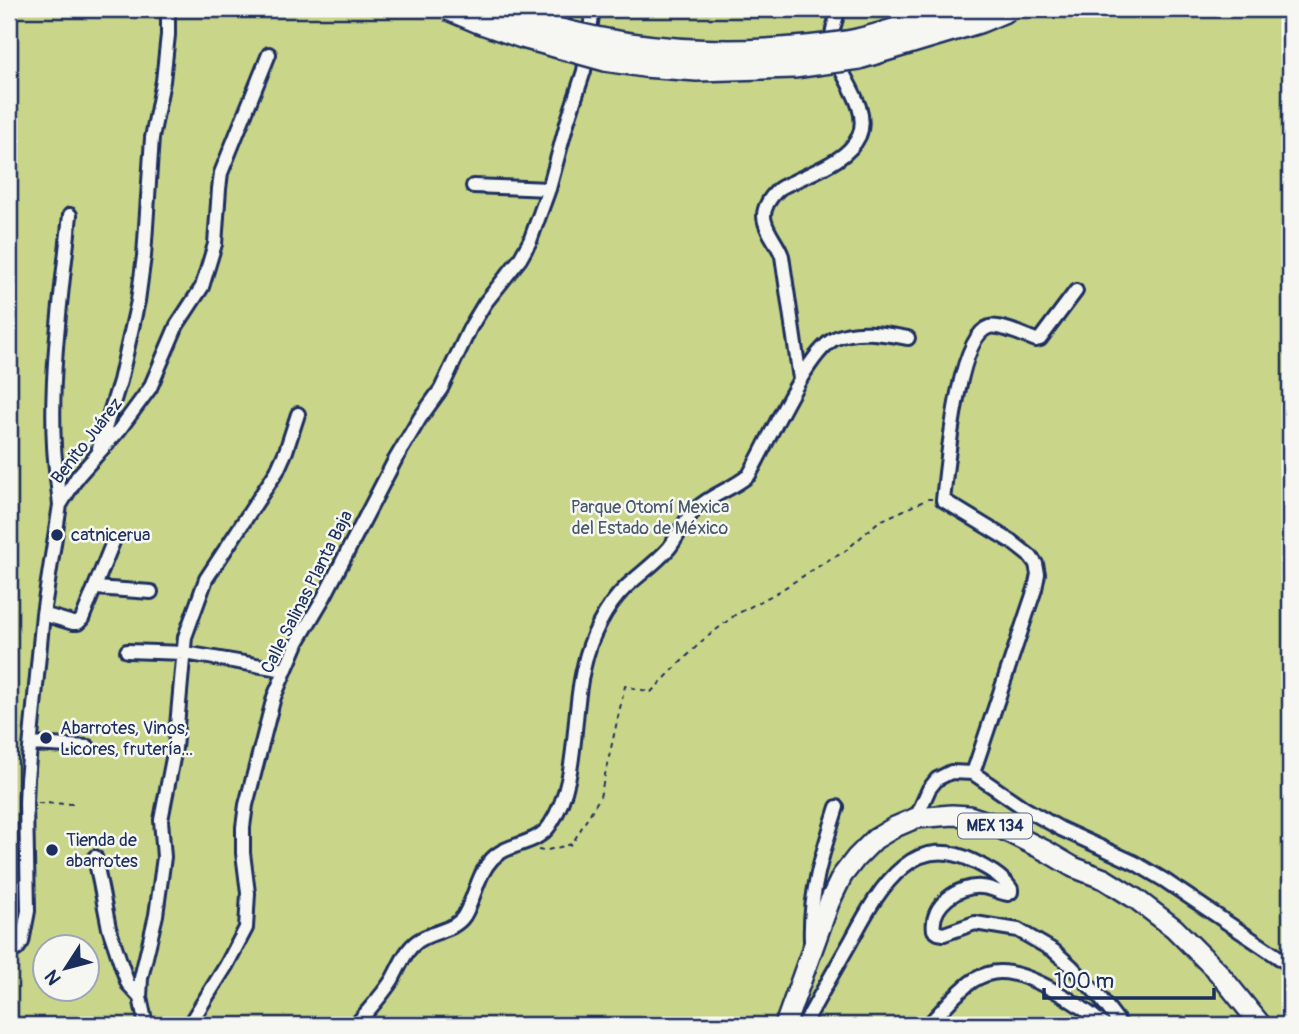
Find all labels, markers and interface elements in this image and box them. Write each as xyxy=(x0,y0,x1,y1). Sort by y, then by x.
street label: Benito Juárez xyxy=(46,393,128,489)
park label: Parque Otomí Mexica del Estado de México xyxy=(571,496,729,540)
street label: Calle Salinas Planta Baja xyxy=(256,507,358,677)
place label: catnicerua xyxy=(71,524,151,547)
marker: catnicerua xyxy=(49,527,65,543)
place label: Abarrotes, Vinos, Licores, frutería... xyxy=(60,717,193,761)
marker: Abarrotes, Vinos, Licores, frutería... xyxy=(38,730,54,746)
road number: MEX 134 xyxy=(958,814,1032,838)
place label: Tienda de abarrotes xyxy=(66,829,138,873)
marker: Tienda de abarrotes xyxy=(44,842,60,858)
north arrow xyxy=(32,932,102,1002)
scale bar xyxy=(1044,957,1213,1001)
text: N xyxy=(39,965,67,990)
text: 100 m xyxy=(1054,968,1114,995)

